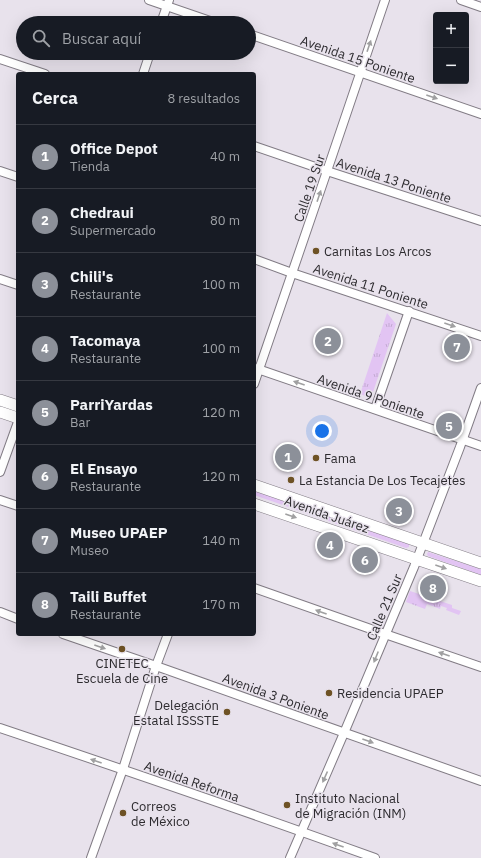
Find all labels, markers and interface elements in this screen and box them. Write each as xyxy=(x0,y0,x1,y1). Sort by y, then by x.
map controls xyxy=(433,12,469,84)
button: + xyxy=(433,12,469,48)
search box xyxy=(16,16,256,60)
icon: search xyxy=(30,27,52,49)
text: Buscar aquí xyxy=(62,29,141,48)
street label: Avenida 15 Poniente xyxy=(298,32,417,87)
one-way arrow xyxy=(367,40,373,52)
button: − xyxy=(433,48,469,84)
text: Cerca xyxy=(32,87,78,109)
text: 8 resultados xyxy=(167,90,240,107)
one-way arrow xyxy=(426,94,438,100)
text: Office Depot xyxy=(70,139,158,158)
text: 1 xyxy=(41,148,49,165)
text: 40 m xyxy=(210,148,240,165)
street label: Calle 19 Sur xyxy=(290,152,329,224)
street label: Avenida 13 Poniente xyxy=(334,154,454,207)
text: Tienda xyxy=(70,158,110,175)
one-way arrow xyxy=(316,190,322,202)
text: Chedraui xyxy=(70,203,134,222)
text: 2 xyxy=(41,212,49,229)
text: 80 m xyxy=(210,212,240,229)
text: Supermercado xyxy=(70,222,156,239)
place label: Carnitas Los Arcos xyxy=(324,243,432,260)
marker: Carnitas Los Arcos xyxy=(311,246,321,256)
street label: Avenida 11 Poniente xyxy=(311,260,431,313)
text: Chili's xyxy=(70,267,113,286)
text: 3 xyxy=(41,276,49,293)
text: 100 m xyxy=(202,276,240,293)
text: Restaurante xyxy=(70,286,141,303)
one-way arrow xyxy=(444,322,456,328)
pin: 2 xyxy=(315,326,341,356)
text: Tacomaya xyxy=(70,331,141,350)
pin: 7 xyxy=(444,332,470,362)
text: 4 xyxy=(41,340,49,357)
text: 100 m xyxy=(202,340,240,357)
text: Restaurante xyxy=(70,350,141,367)
street label: Avenida 9 Poniente xyxy=(315,370,427,423)
one-way arrow xyxy=(292,380,304,386)
text: ParriYardas xyxy=(70,395,153,414)
text: 5 xyxy=(41,404,49,421)
text: 120 m xyxy=(202,404,240,421)
pin: 5 xyxy=(436,411,462,441)
text: Bar xyxy=(70,414,90,431)
your location xyxy=(312,421,332,441)
pin: 1 xyxy=(275,442,301,472)
place label: Fama xyxy=(324,450,356,467)
marker: Fama xyxy=(311,453,321,463)
text: El Ensayo xyxy=(70,459,138,478)
text: 6 xyxy=(41,468,49,485)
text: 120 m xyxy=(202,468,240,485)
place label: La Estancia De Los Tecajetes xyxy=(299,472,466,489)
marker: La Estancia De Los Tecajetes xyxy=(286,475,296,485)
text: Restaurante xyxy=(70,478,141,495)
street label: Avenida Juárez xyxy=(282,492,371,537)
pin: 3 xyxy=(386,496,412,526)
one-way arrow xyxy=(285,514,297,520)
text: Museo UPAEP xyxy=(70,523,168,542)
pin: 4 xyxy=(317,530,343,560)
text: 7 xyxy=(41,532,49,549)
text: 140 m xyxy=(202,532,240,549)
text: Museo xyxy=(70,542,109,559)
pin: 6 xyxy=(352,545,378,575)
one-way arrow xyxy=(435,564,447,570)
street label: Calle 21 Sur xyxy=(363,571,406,643)
pin: 8 xyxy=(420,573,446,603)
text: Taili Buffet xyxy=(70,587,147,606)
text: 8 xyxy=(41,596,49,613)
text: 170 m xyxy=(202,596,240,613)
text: Restaurante xyxy=(70,606,141,623)
one-way arrow xyxy=(315,608,327,614)
one-way arrow xyxy=(94,644,106,650)
marker: CINETEC Escuela de Cine xyxy=(117,644,127,654)
one-way arrow xyxy=(372,651,378,663)
one-way arrow xyxy=(438,651,450,657)
place label: CINETEC Escuela de Cine xyxy=(76,655,168,687)
street label: Avenida 3 Poniente xyxy=(220,669,331,724)
place label: Residencia UPAEP xyxy=(337,685,444,702)
marker: Residencia UPAEP xyxy=(324,688,334,698)
place label: Delegación Estatal ISSSTE xyxy=(133,697,219,729)
marker: Delegación Estatal ISSSTE xyxy=(222,707,232,717)
one-way arrow xyxy=(362,738,374,744)
one-way arrow xyxy=(90,757,102,763)
street label: Avenida Reforma xyxy=(142,757,242,806)
one-way arrow xyxy=(322,771,328,782)
place label: Instituto Nacional de Migración (INM) xyxy=(295,790,406,822)
place label: Correos de México xyxy=(131,798,190,830)
marker: Instituto Nacional de Migración (INM) xyxy=(282,800,292,810)
marker: Correos de México xyxy=(118,808,128,818)
one-way arrow xyxy=(332,841,344,847)

